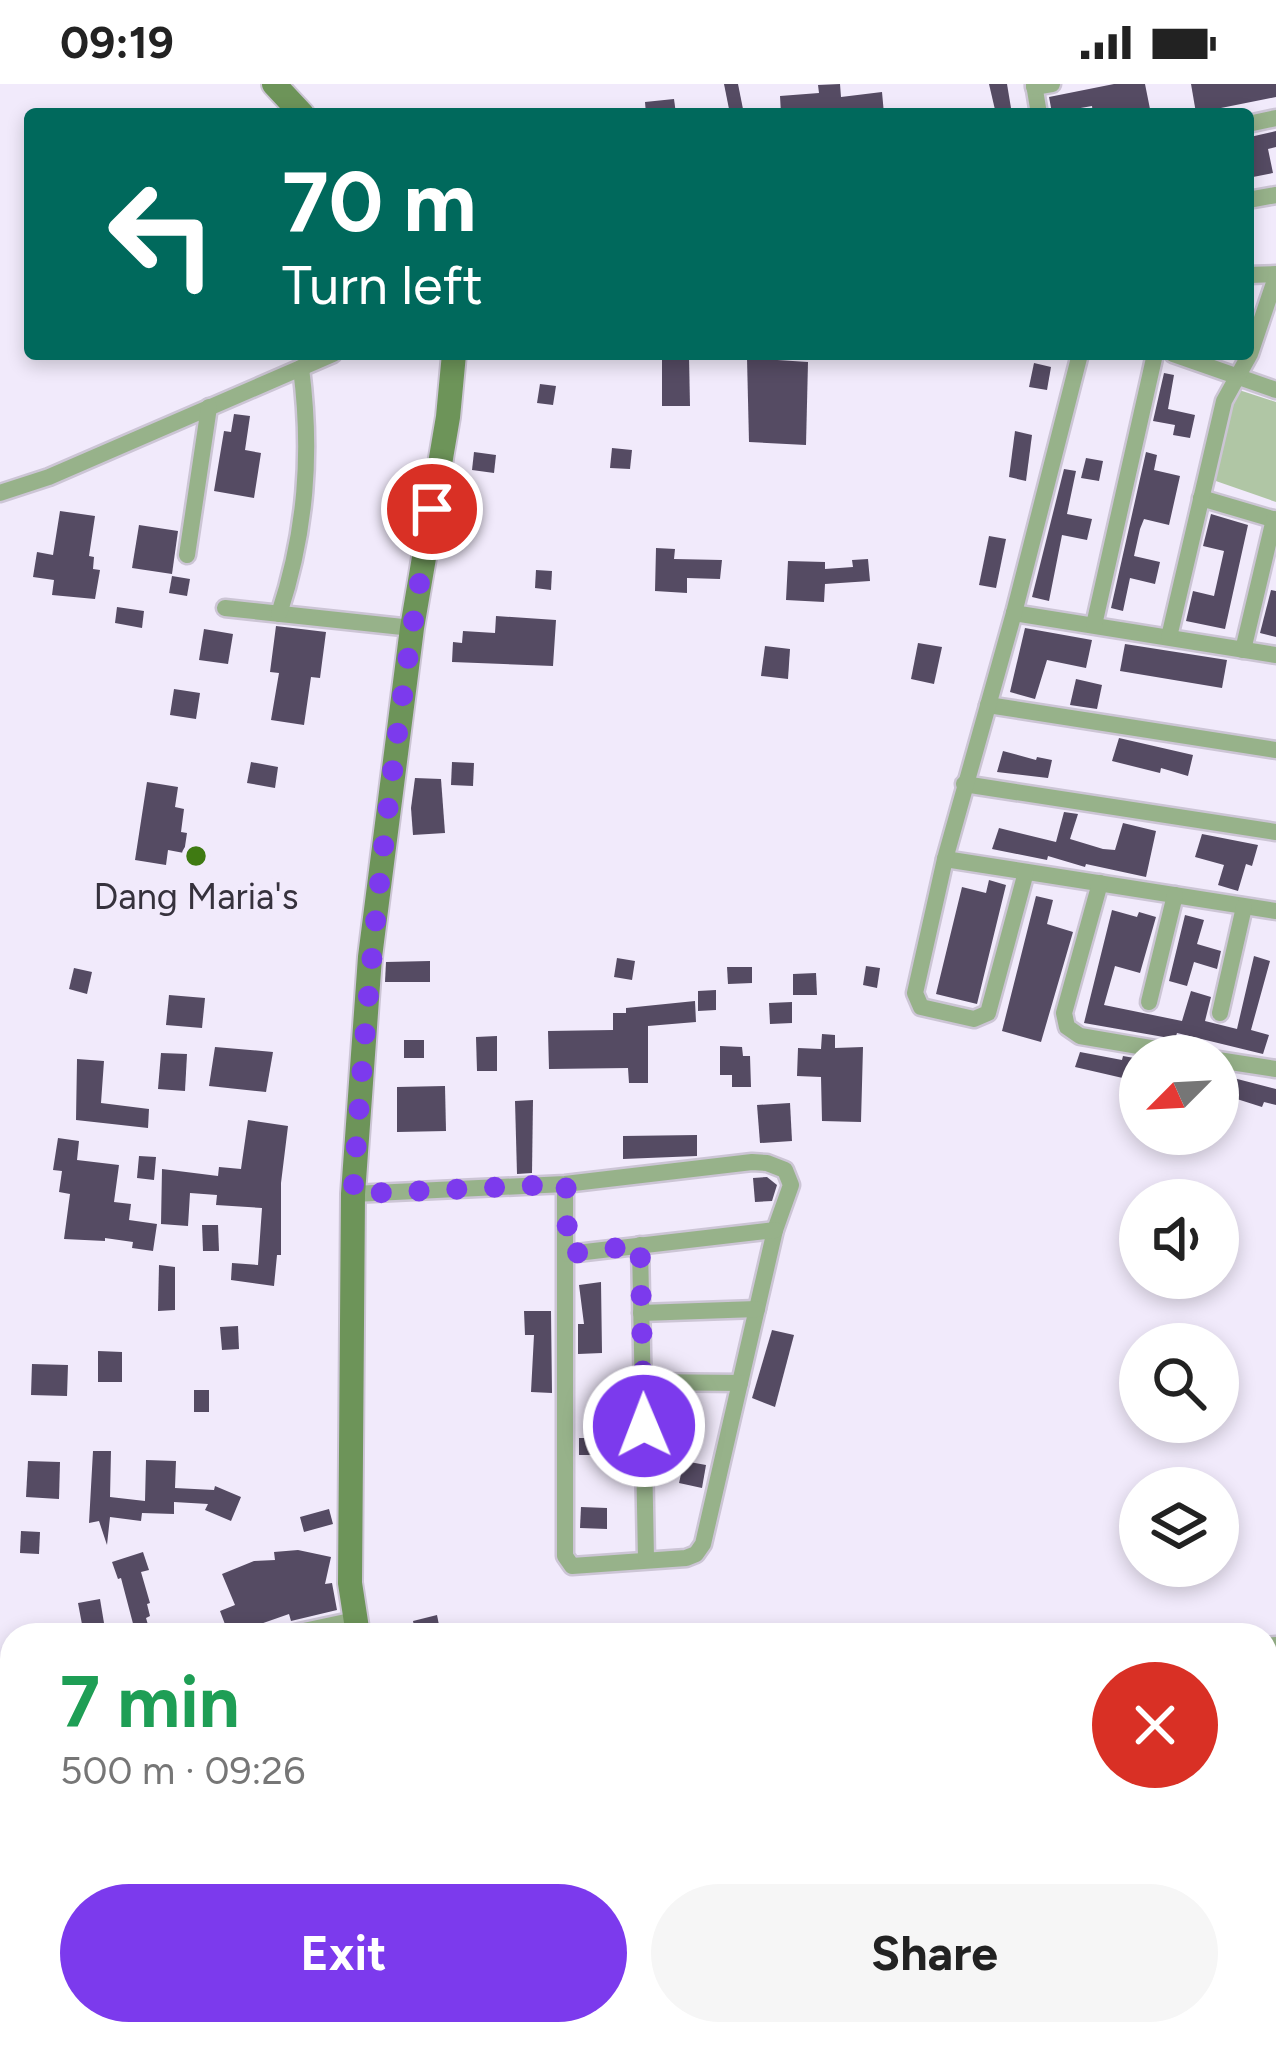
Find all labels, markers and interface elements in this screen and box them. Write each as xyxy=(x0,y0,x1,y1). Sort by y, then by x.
text: 09:19 xyxy=(60,15,174,69)
text: 70 m xyxy=(282,151,476,252)
icon: left xyxy=(84,156,240,312)
text: Turn left xyxy=(282,253,483,318)
pin xyxy=(381,458,483,560)
icon: arrive xyxy=(399,476,465,542)
marker: Dang Maria's xyxy=(183,843,209,869)
place label: Dang Maria's xyxy=(94,875,298,918)
north arrow xyxy=(1119,1035,1239,1155)
map controls xyxy=(1119,1035,1239,1587)
button: sound xyxy=(1119,1179,1239,1299)
button: search xyxy=(1119,1323,1239,1443)
position arrow xyxy=(581,1363,707,1489)
button: layers xyxy=(1119,1467,1239,1587)
text: 7 min xyxy=(60,1659,240,1745)
button: close xyxy=(1092,1662,1218,1788)
text: 500 m · 09:26 xyxy=(60,1747,305,1794)
button: Exit xyxy=(60,1884,627,2022)
button: Share xyxy=(651,1884,1218,2022)

